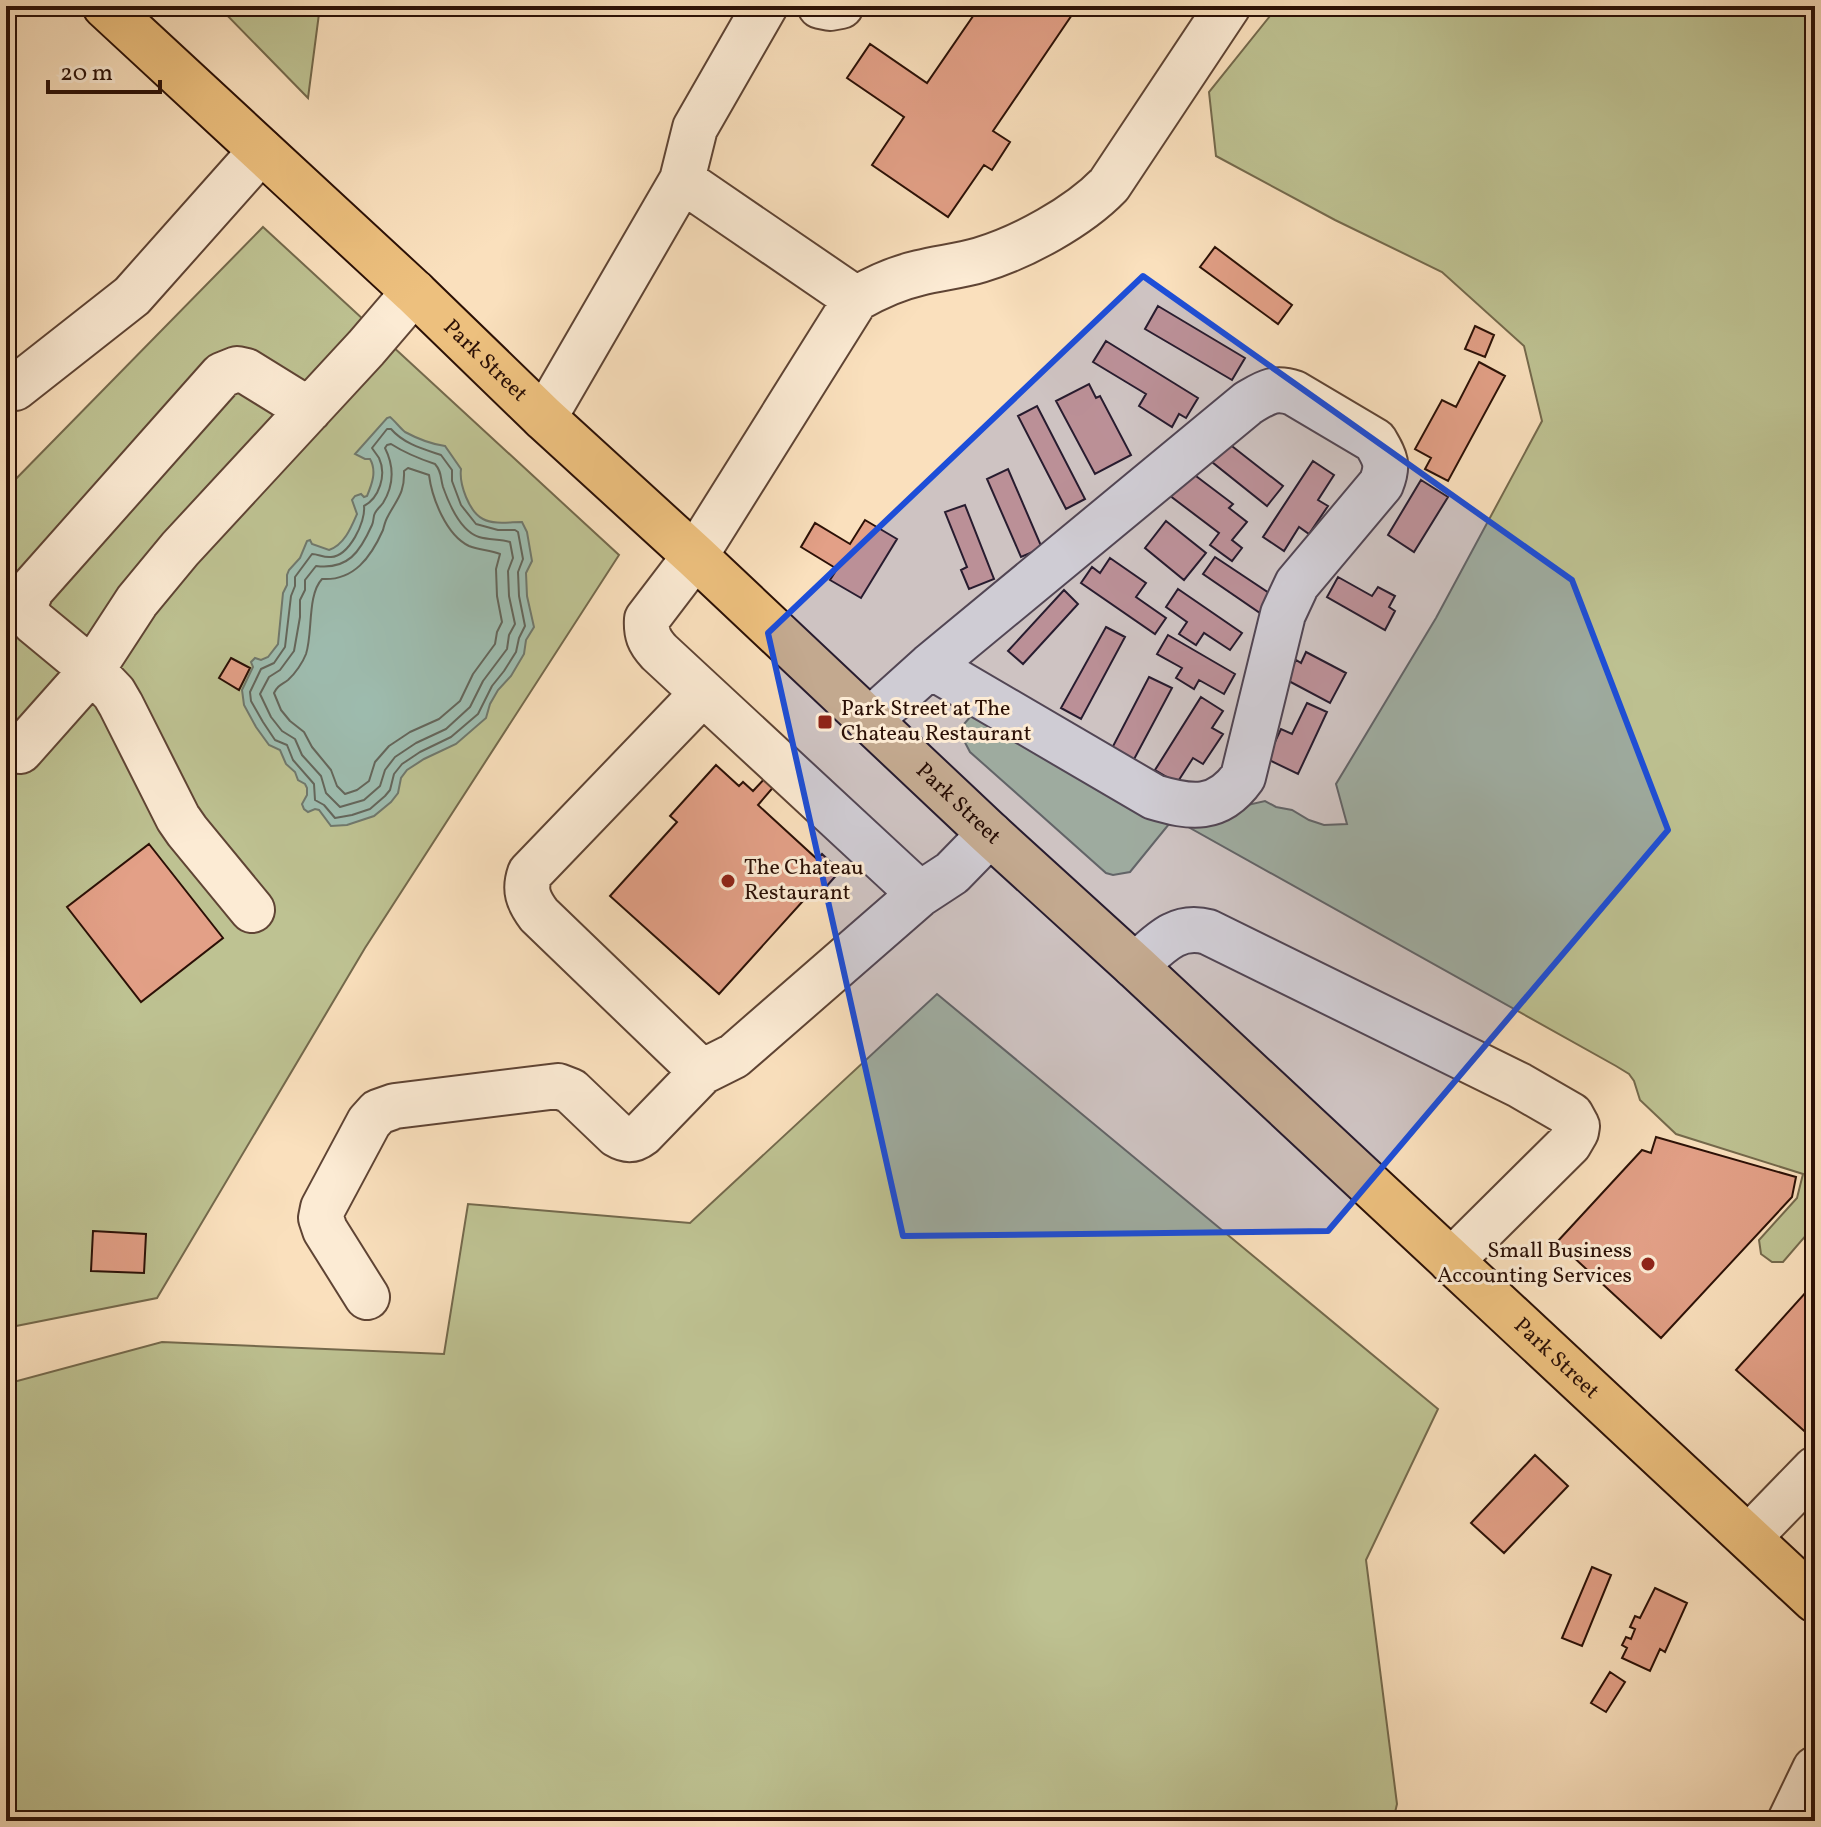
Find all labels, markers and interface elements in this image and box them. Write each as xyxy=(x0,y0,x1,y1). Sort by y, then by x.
scale bar xyxy=(48,44,160,94)
text: 20 m xyxy=(60,57,113,91)
street label: Park Street xyxy=(436,312,534,409)
place label: Park Street at The Chateau Restaurant xyxy=(841,694,1032,750)
marker: Park Street at The Chateau Restaurant xyxy=(816,713,834,731)
street label: Park Street xyxy=(908,756,1008,852)
place label: The Chateau Restaurant xyxy=(744,853,864,909)
marker: The Chateau Restaurant xyxy=(719,872,737,890)
place label: Small Business Accounting Services xyxy=(1437,1236,1632,1292)
marker: Small Business Accounting Services xyxy=(1639,1255,1657,1273)
street label: Park Street xyxy=(1506,1311,1606,1407)

